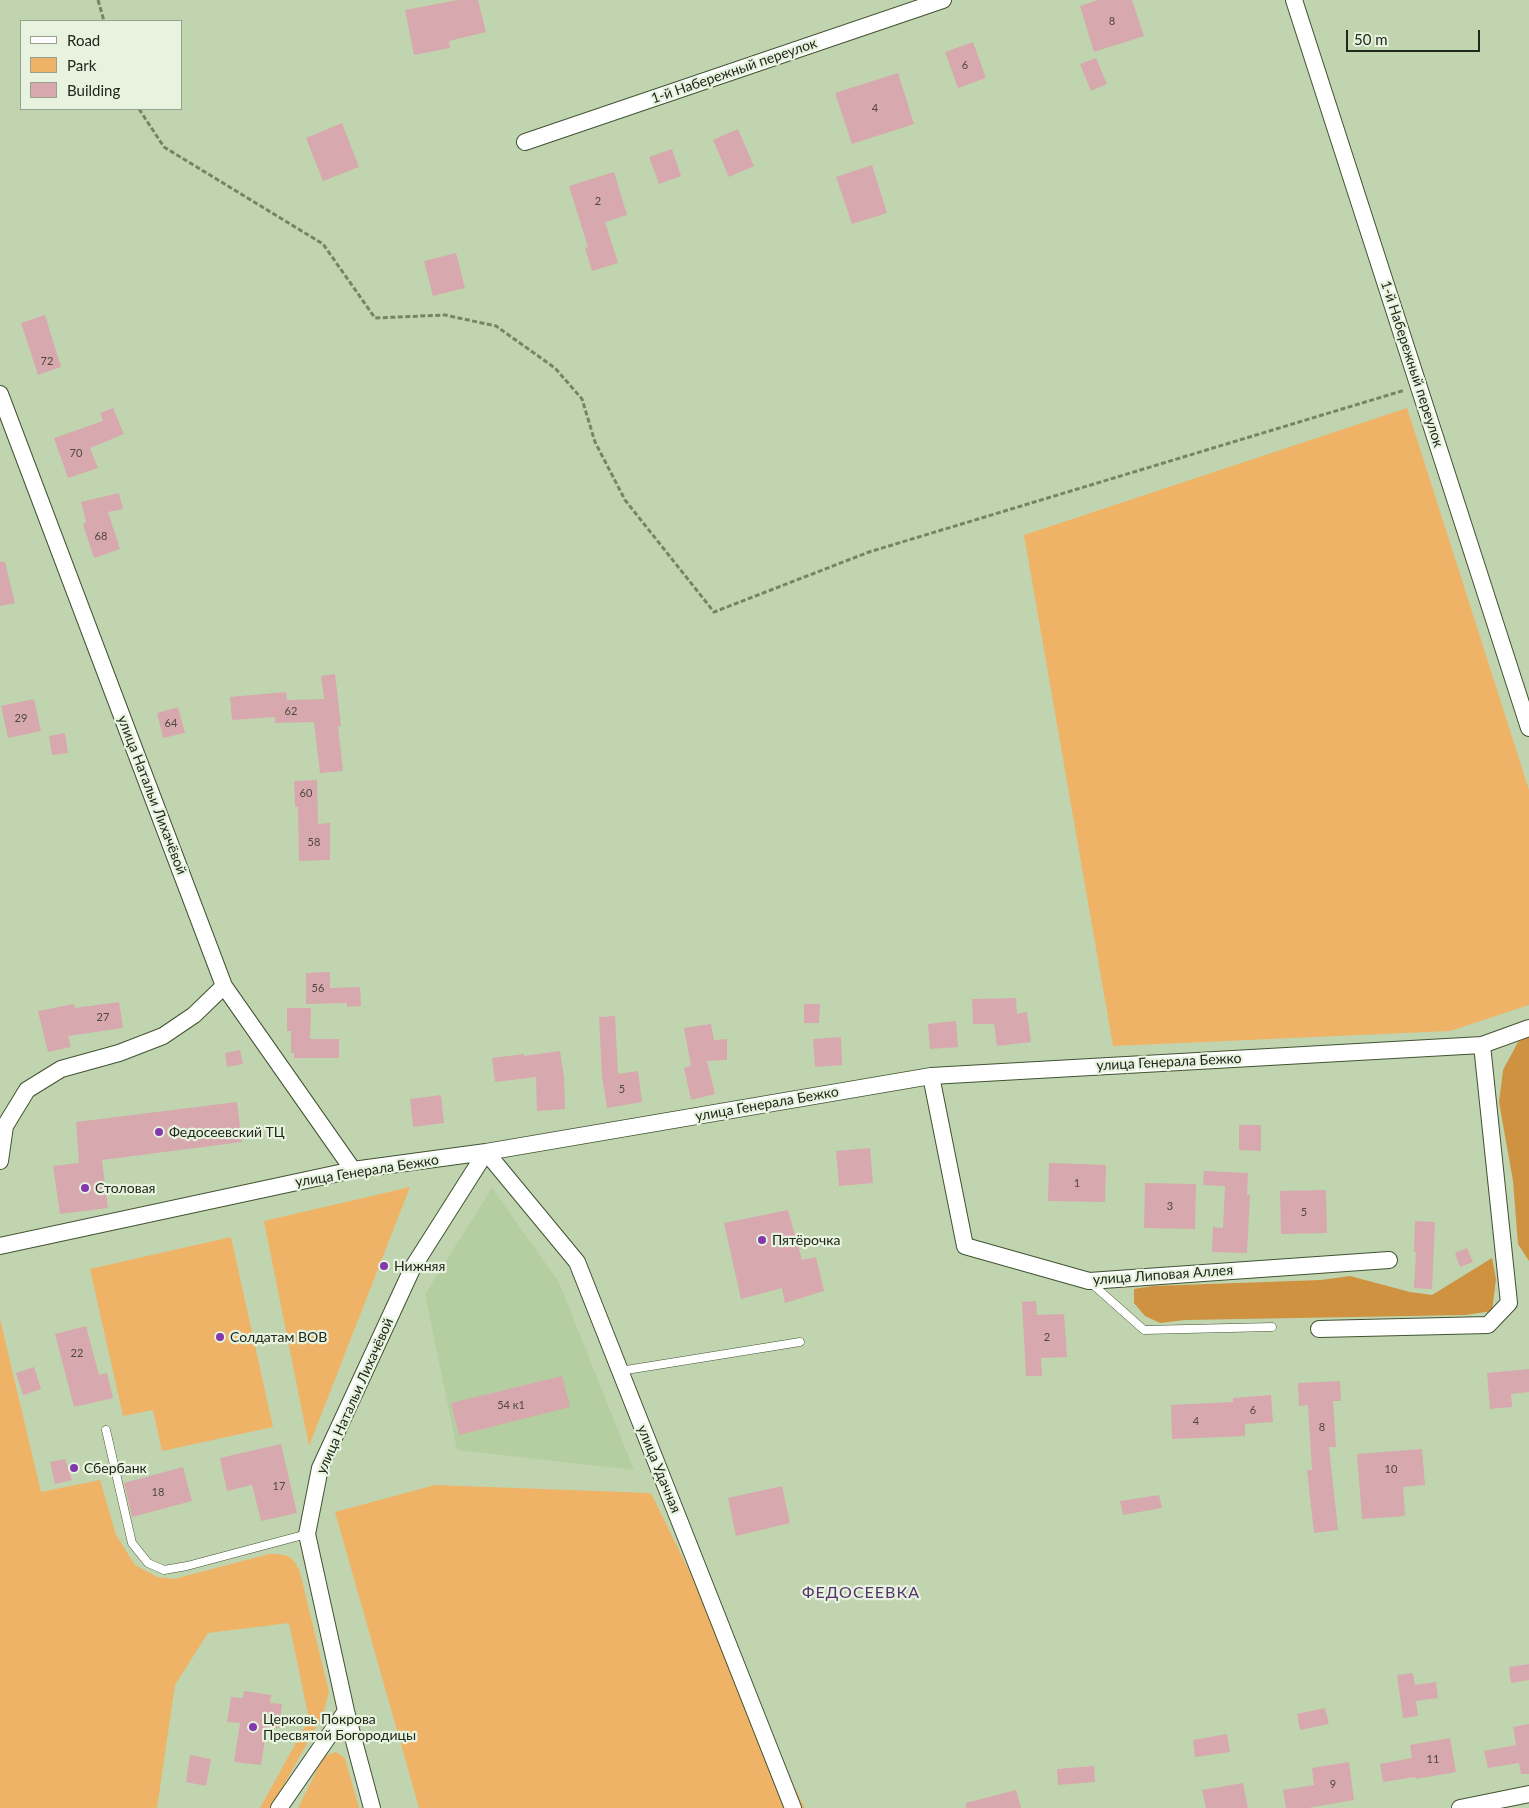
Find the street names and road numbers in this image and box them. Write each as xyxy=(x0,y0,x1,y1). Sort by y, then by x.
street label: 1-й Набережный переулок xyxy=(649,35,819,107)
street label: 1-й Набережный переулок xyxy=(1377,279,1447,449)
street label: улица Натальи Лихачёвой xyxy=(114,713,190,877)
street label: улица Генерала Бежко xyxy=(1096,1050,1242,1074)
street label: улица Генерала Бежко xyxy=(694,1083,840,1125)
street label: улица Генерала Бежко xyxy=(294,1151,440,1191)
street label: улица Липовая Аллея xyxy=(1092,1262,1234,1288)
street label: улица Натальи Лихачёвой xyxy=(313,1315,397,1477)
street label: улица Удачная xyxy=(634,1423,684,1515)

